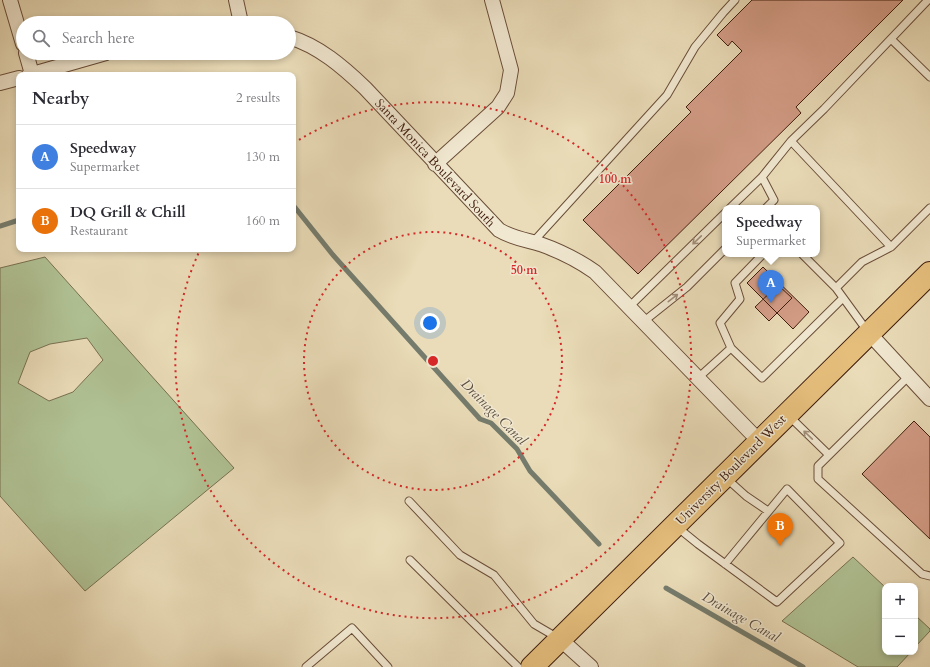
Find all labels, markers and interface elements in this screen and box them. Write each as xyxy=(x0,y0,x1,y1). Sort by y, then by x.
search box xyxy=(16,16,296,60)
icon: search xyxy=(30,27,52,49)
text: Search here xyxy=(62,28,135,48)
text: Nearby xyxy=(32,87,89,110)
text: 2 results xyxy=(236,89,280,107)
street label: Santa Monica Boulevard South xyxy=(371,95,499,231)
text: Speedway xyxy=(70,138,136,158)
text: A xyxy=(40,148,50,166)
text: 130 m xyxy=(246,148,280,166)
text: Supermarket xyxy=(70,158,140,176)
text: 100 m xyxy=(599,171,632,187)
text: DQ Grill & Chill xyxy=(70,202,186,222)
popup xyxy=(722,205,820,257)
text: B xyxy=(40,212,50,230)
text: 160 m xyxy=(246,212,280,230)
text: Speedway xyxy=(736,212,803,232)
text: Restaurant xyxy=(70,222,128,240)
text: Supermarket xyxy=(736,232,806,250)
one-way arrow xyxy=(692,236,702,245)
text: 50 m xyxy=(511,262,538,278)
pin: A xyxy=(758,270,784,303)
one-way arrow xyxy=(668,294,679,302)
your location xyxy=(420,313,440,333)
centre of rings xyxy=(426,354,440,368)
water label: Drainage Canal xyxy=(457,375,532,450)
street label: University Boulevard West xyxy=(673,412,789,528)
one-way arrow xyxy=(803,430,813,440)
pin: B xyxy=(767,513,793,546)
map controls xyxy=(882,583,918,655)
button: + xyxy=(882,583,918,619)
water label: Drainage Canal xyxy=(699,587,784,647)
button: − xyxy=(882,619,918,655)

